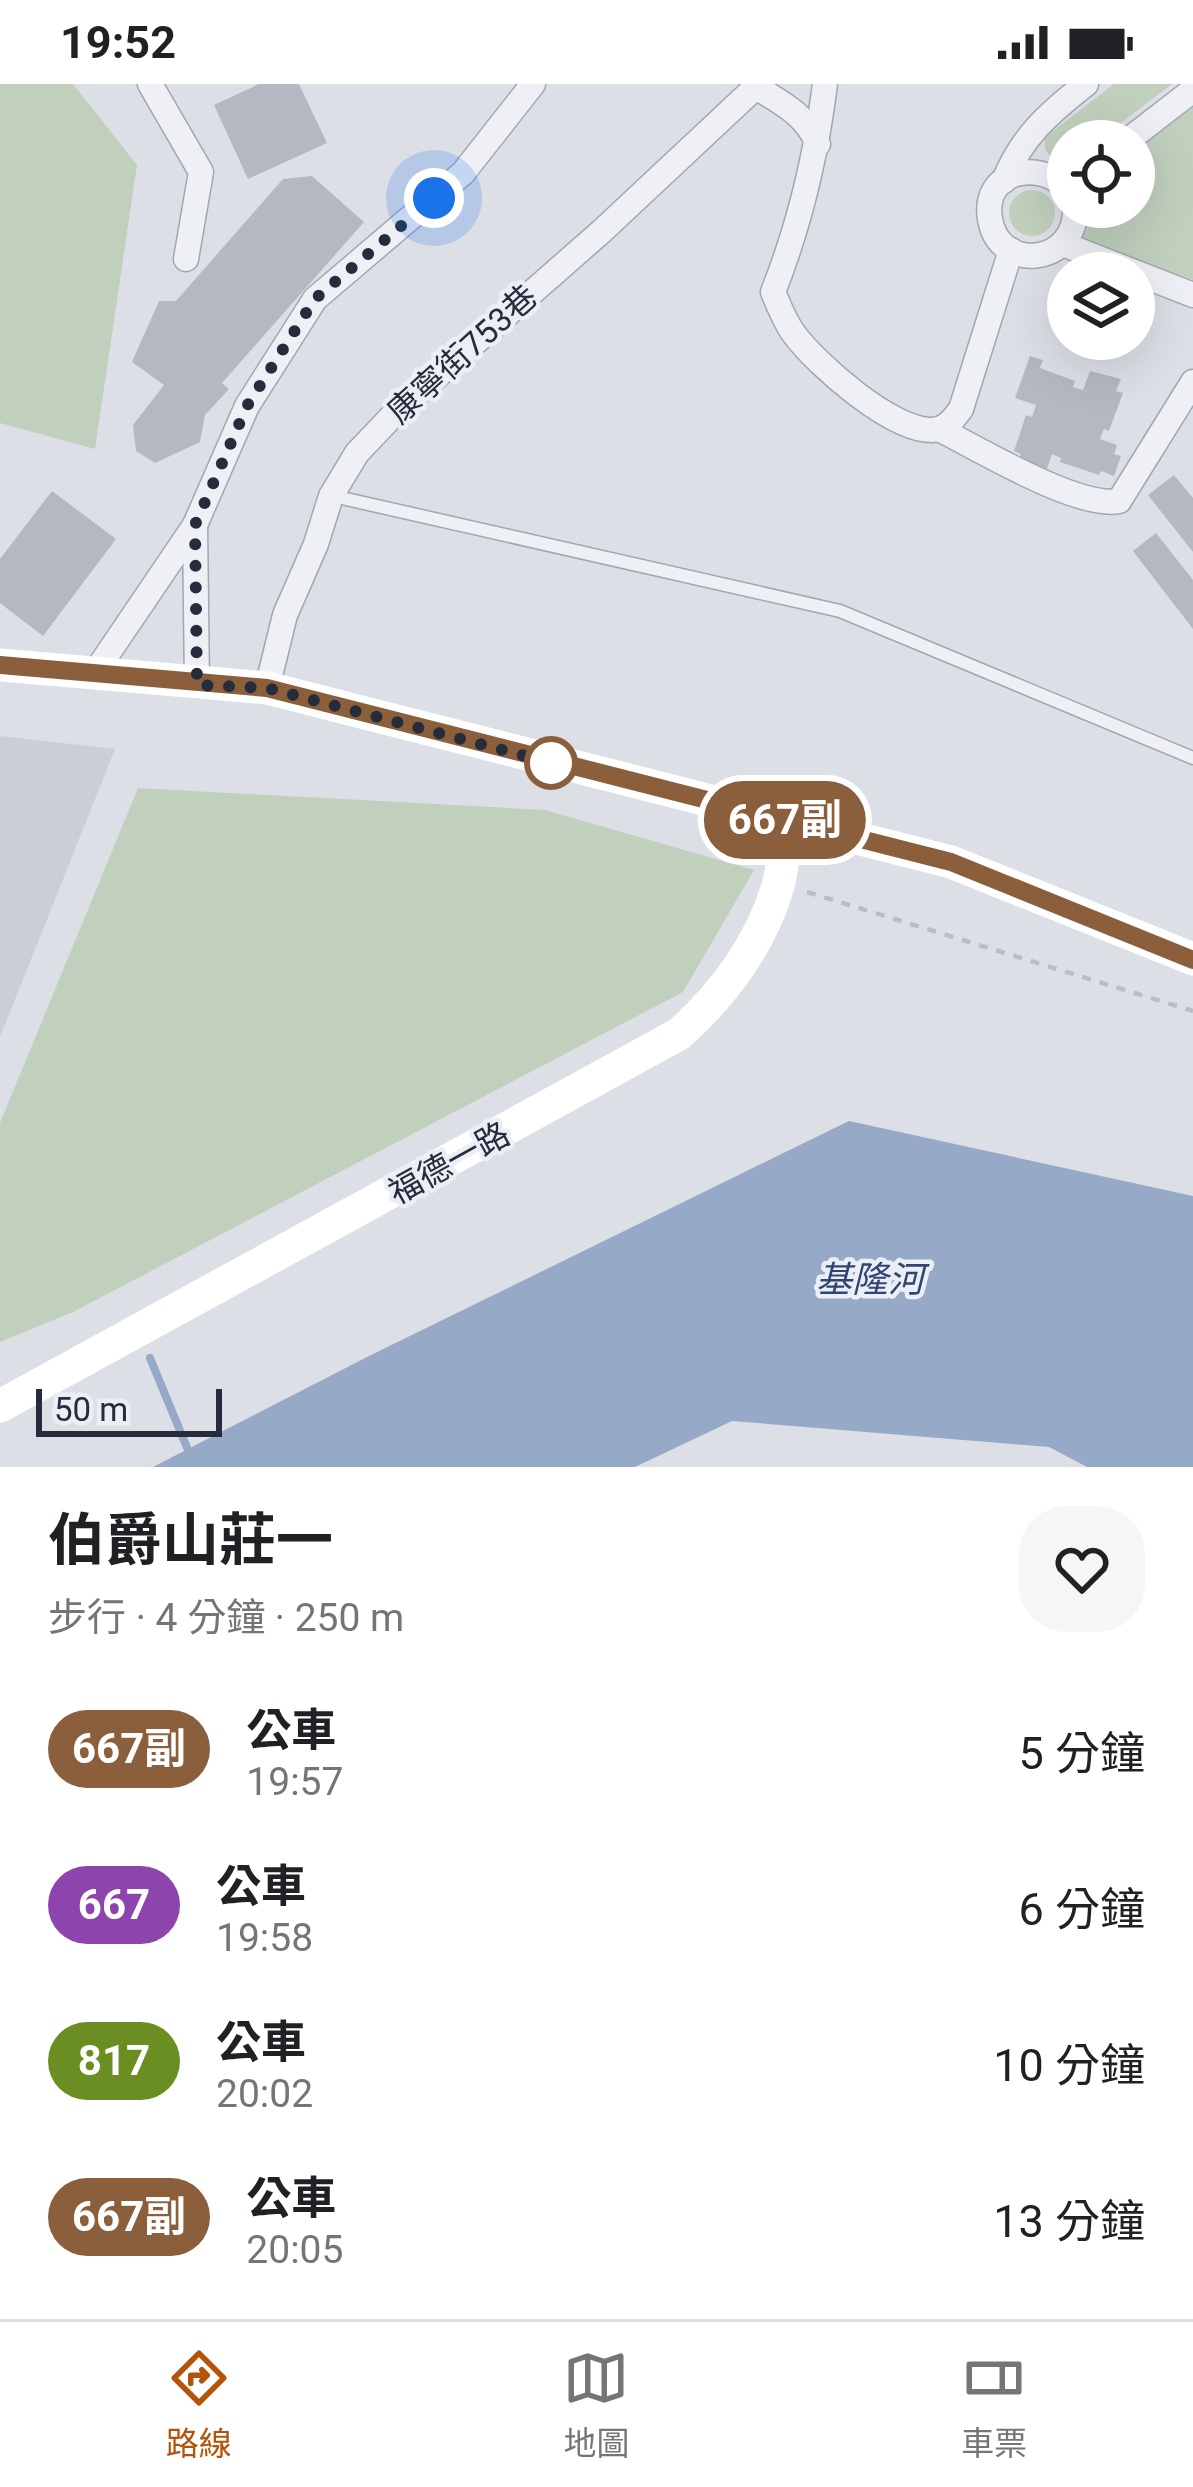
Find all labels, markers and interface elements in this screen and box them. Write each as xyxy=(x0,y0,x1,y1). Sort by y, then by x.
text: 19:52 xyxy=(60,16,176,69)
map controls xyxy=(1047,120,1155,360)
button: locate xyxy=(1047,120,1155,228)
your location xyxy=(404,168,464,228)
button: layers xyxy=(1047,252,1155,360)
street label: 康寧街753巷 xyxy=(379,277,545,431)
unlabelled marker xyxy=(526,738,576,788)
line badge: 667副 xyxy=(701,781,869,859)
text: 667副 xyxy=(728,795,842,844)
street label: 福德一路 xyxy=(382,1114,516,1212)
water label: 基隆河 xyxy=(816,1259,930,1301)
scale bar xyxy=(36,1383,222,1436)
text: 50 m xyxy=(54,1390,128,1429)
button: heart xyxy=(1019,1506,1145,1632)
text: 伯爵山莊一 xyxy=(48,1507,333,1574)
text: 步行 · 4 分鐘 · 250 m xyxy=(48,1595,404,1641)
text: 公車 xyxy=(246,1704,336,1757)
text: 667副 xyxy=(72,1724,186,1773)
text: 5 分鐘 xyxy=(1019,1727,1145,1780)
text: 19:57 xyxy=(246,1759,343,1805)
text: 公車 xyxy=(216,1860,306,1913)
text: 667 xyxy=(78,1880,150,1929)
text: 6 分鐘 xyxy=(1019,1883,1145,1936)
text: 19:58 xyxy=(216,1915,313,1961)
text: 公車 xyxy=(216,2016,306,2069)
text: 817 xyxy=(78,2036,150,2085)
text: 10 分鐘 xyxy=(993,2039,1145,2092)
text: 20:02 xyxy=(216,2071,313,2117)
text: 公車 xyxy=(246,2172,336,2225)
text: 667副 xyxy=(72,2192,186,2241)
text: 13 分鐘 xyxy=(993,2195,1145,2248)
text: 20:05 xyxy=(246,2227,343,2273)
tab: 路線 xyxy=(166,2345,232,2465)
tab: 地圖 xyxy=(563,2345,629,2465)
tab: 車票 xyxy=(961,2345,1027,2465)

